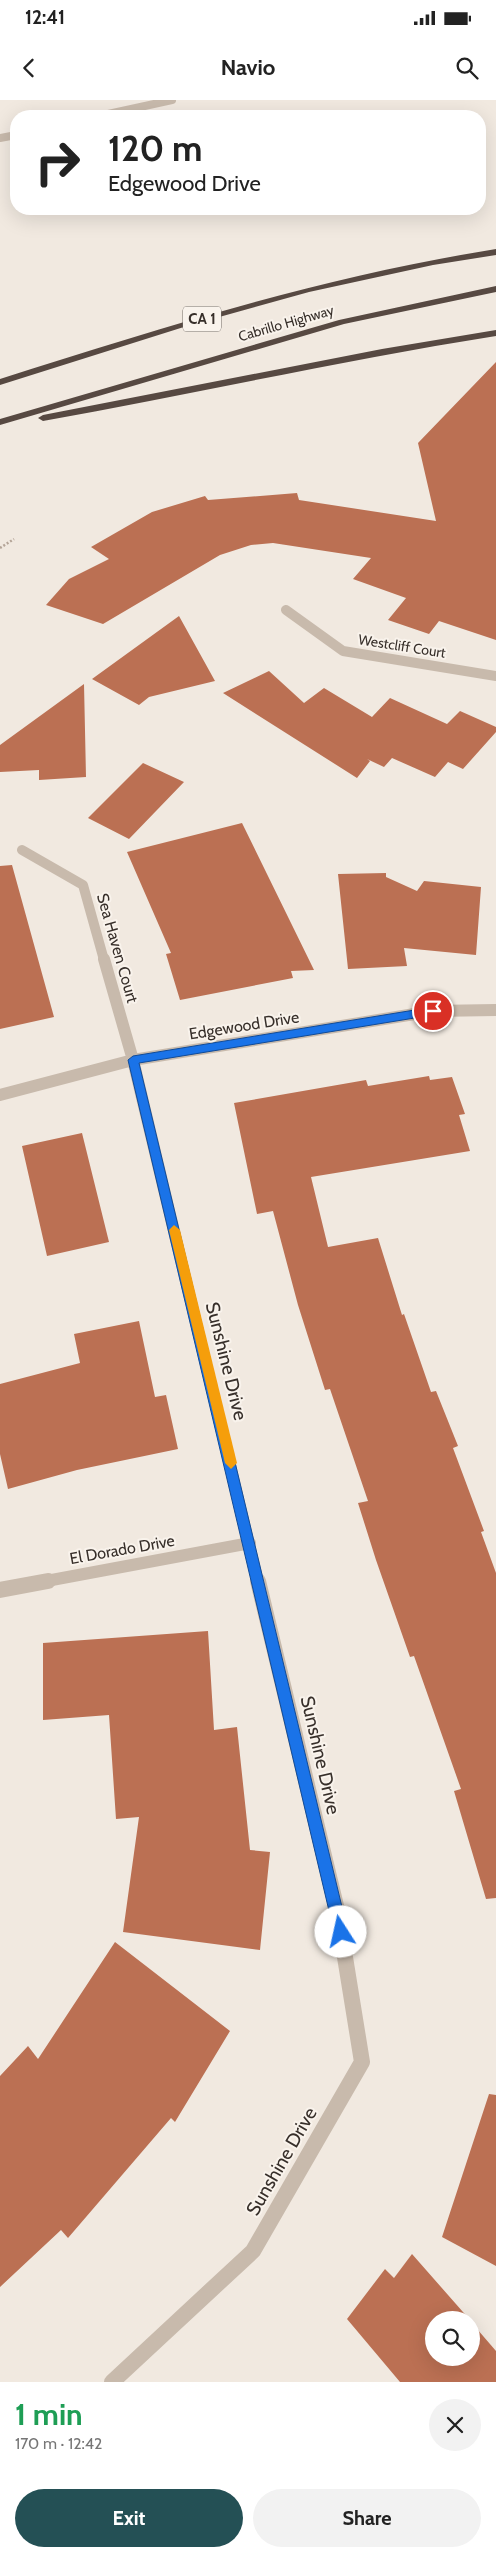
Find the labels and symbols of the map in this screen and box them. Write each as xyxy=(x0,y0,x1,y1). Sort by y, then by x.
street label: Cabrillo Highway xyxy=(236,301,336,345)
road number: CA 1 xyxy=(183,306,221,332)
street label: Westcliff Court xyxy=(357,630,447,662)
street label: Sea Haven Court xyxy=(93,891,142,1006)
pin xyxy=(412,990,454,1032)
street label: Edgewood Drive xyxy=(188,1007,300,1044)
street label: Sunshine Drive xyxy=(201,1300,252,1423)
street label: El Dorado Drive xyxy=(68,1531,176,1568)
street label: Sunshine Drive xyxy=(296,1694,345,1817)
position arrow xyxy=(314,1905,366,1957)
street label: Sunshine Drive xyxy=(241,2103,322,2219)

